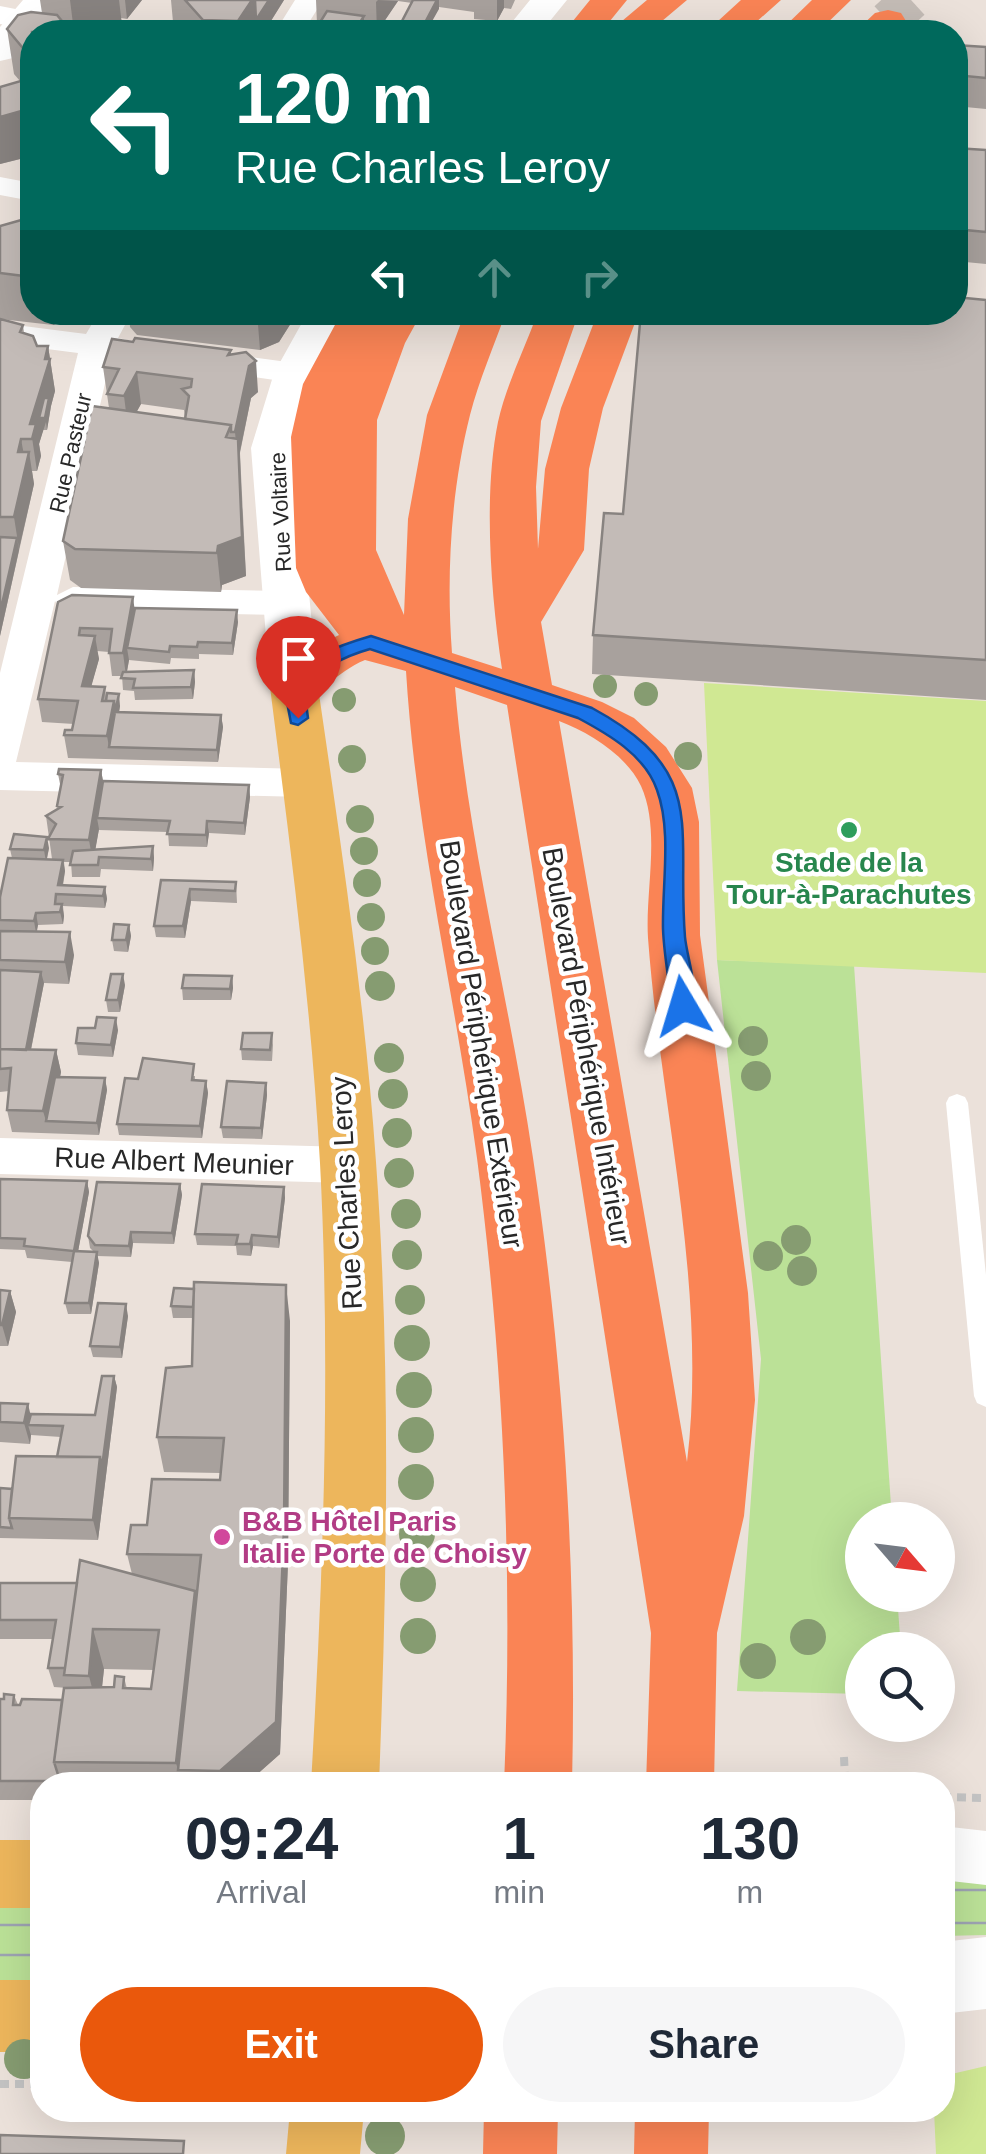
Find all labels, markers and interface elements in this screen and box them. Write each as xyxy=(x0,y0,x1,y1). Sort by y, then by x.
icon: left xyxy=(70,60,200,190)
text: 120 m xyxy=(235,60,433,138)
text: Rue Charles Leroy xyxy=(235,142,610,193)
icon: left xyxy=(362,250,417,305)
icon: ahead xyxy=(467,250,522,305)
icon: right xyxy=(572,250,627,305)
street label: Rue Pasteur xyxy=(45,391,96,516)
street label: Rue Voltaire xyxy=(265,451,296,572)
pin xyxy=(256,616,341,719)
icon: arrive xyxy=(271,631,326,686)
marker: Stade de la Tour-à-Parachutes xyxy=(838,819,860,841)
street label: Boulevard Périphérique Extérieur xyxy=(434,838,529,1250)
street label: Boulevard Périphérique Intérieur xyxy=(536,845,637,1247)
place label: Stade de la Tour-à-Parachutes xyxy=(726,847,972,910)
position arrow xyxy=(631,954,735,1058)
street label: Rue Charles Leroy xyxy=(325,1076,368,1310)
street label: Rue Albert Meunier xyxy=(54,1142,294,1181)
north arrow xyxy=(845,1502,955,1612)
map controls xyxy=(845,1502,955,1742)
place label: B&B Hôtel Paris Italie Porte de Choisy xyxy=(242,1506,527,1569)
marker: B&B Hôtel Paris Italie Porte de Choisy xyxy=(211,1526,233,1548)
button: search xyxy=(845,1632,955,1742)
text: 09:24 xyxy=(185,1805,338,1872)
text: 1 xyxy=(502,1805,536,1872)
text: 130 xyxy=(700,1805,800,1872)
text: Arrival xyxy=(216,1874,307,1910)
text: min xyxy=(493,1874,545,1910)
text: m xyxy=(737,1874,763,1910)
button: Exit xyxy=(80,1987,483,2102)
button: Share xyxy=(503,1987,905,2102)

